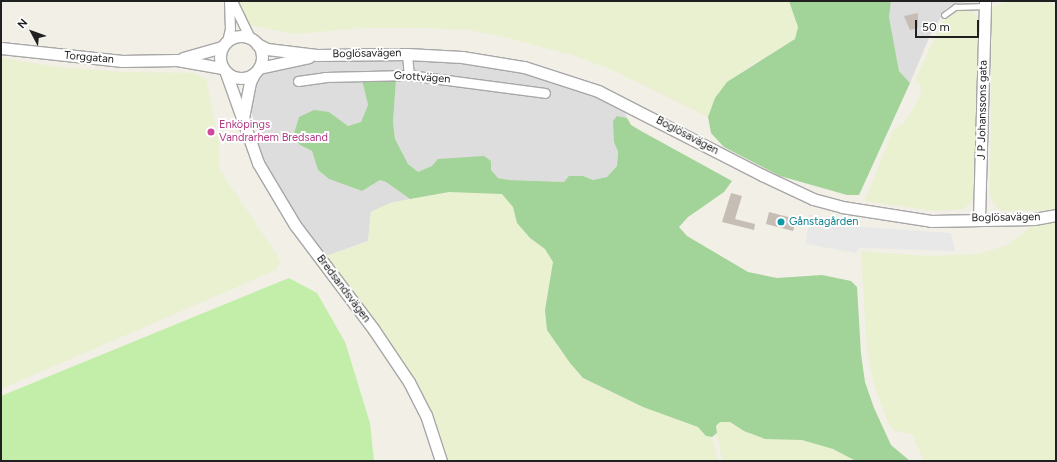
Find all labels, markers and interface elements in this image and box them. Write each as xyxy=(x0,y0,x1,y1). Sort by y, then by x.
north arrow xyxy=(12,12,52,52)
scale bar xyxy=(917,12,981,38)
text: N xyxy=(15,16,30,31)
text: 50 m xyxy=(922,20,950,34)
street label: Boglösavägen xyxy=(332,47,402,61)
street label: Torggatan xyxy=(64,49,114,67)
street label: J P Johanssons gata xyxy=(976,60,990,160)
street label: Grottvägen xyxy=(393,69,451,87)
street label: Boglösavägen xyxy=(653,114,721,158)
place label: Enköpings Vandrarhem Bredsand xyxy=(219,119,328,145)
marker: Enköpings Vandrarhem Bredsand xyxy=(206,127,216,137)
street label: Boglösavägen xyxy=(971,211,1041,225)
place label: Gånstagården xyxy=(789,215,858,229)
marker: Gånstagården xyxy=(776,217,786,227)
street label: Bredsandsvägen xyxy=(313,253,373,325)

